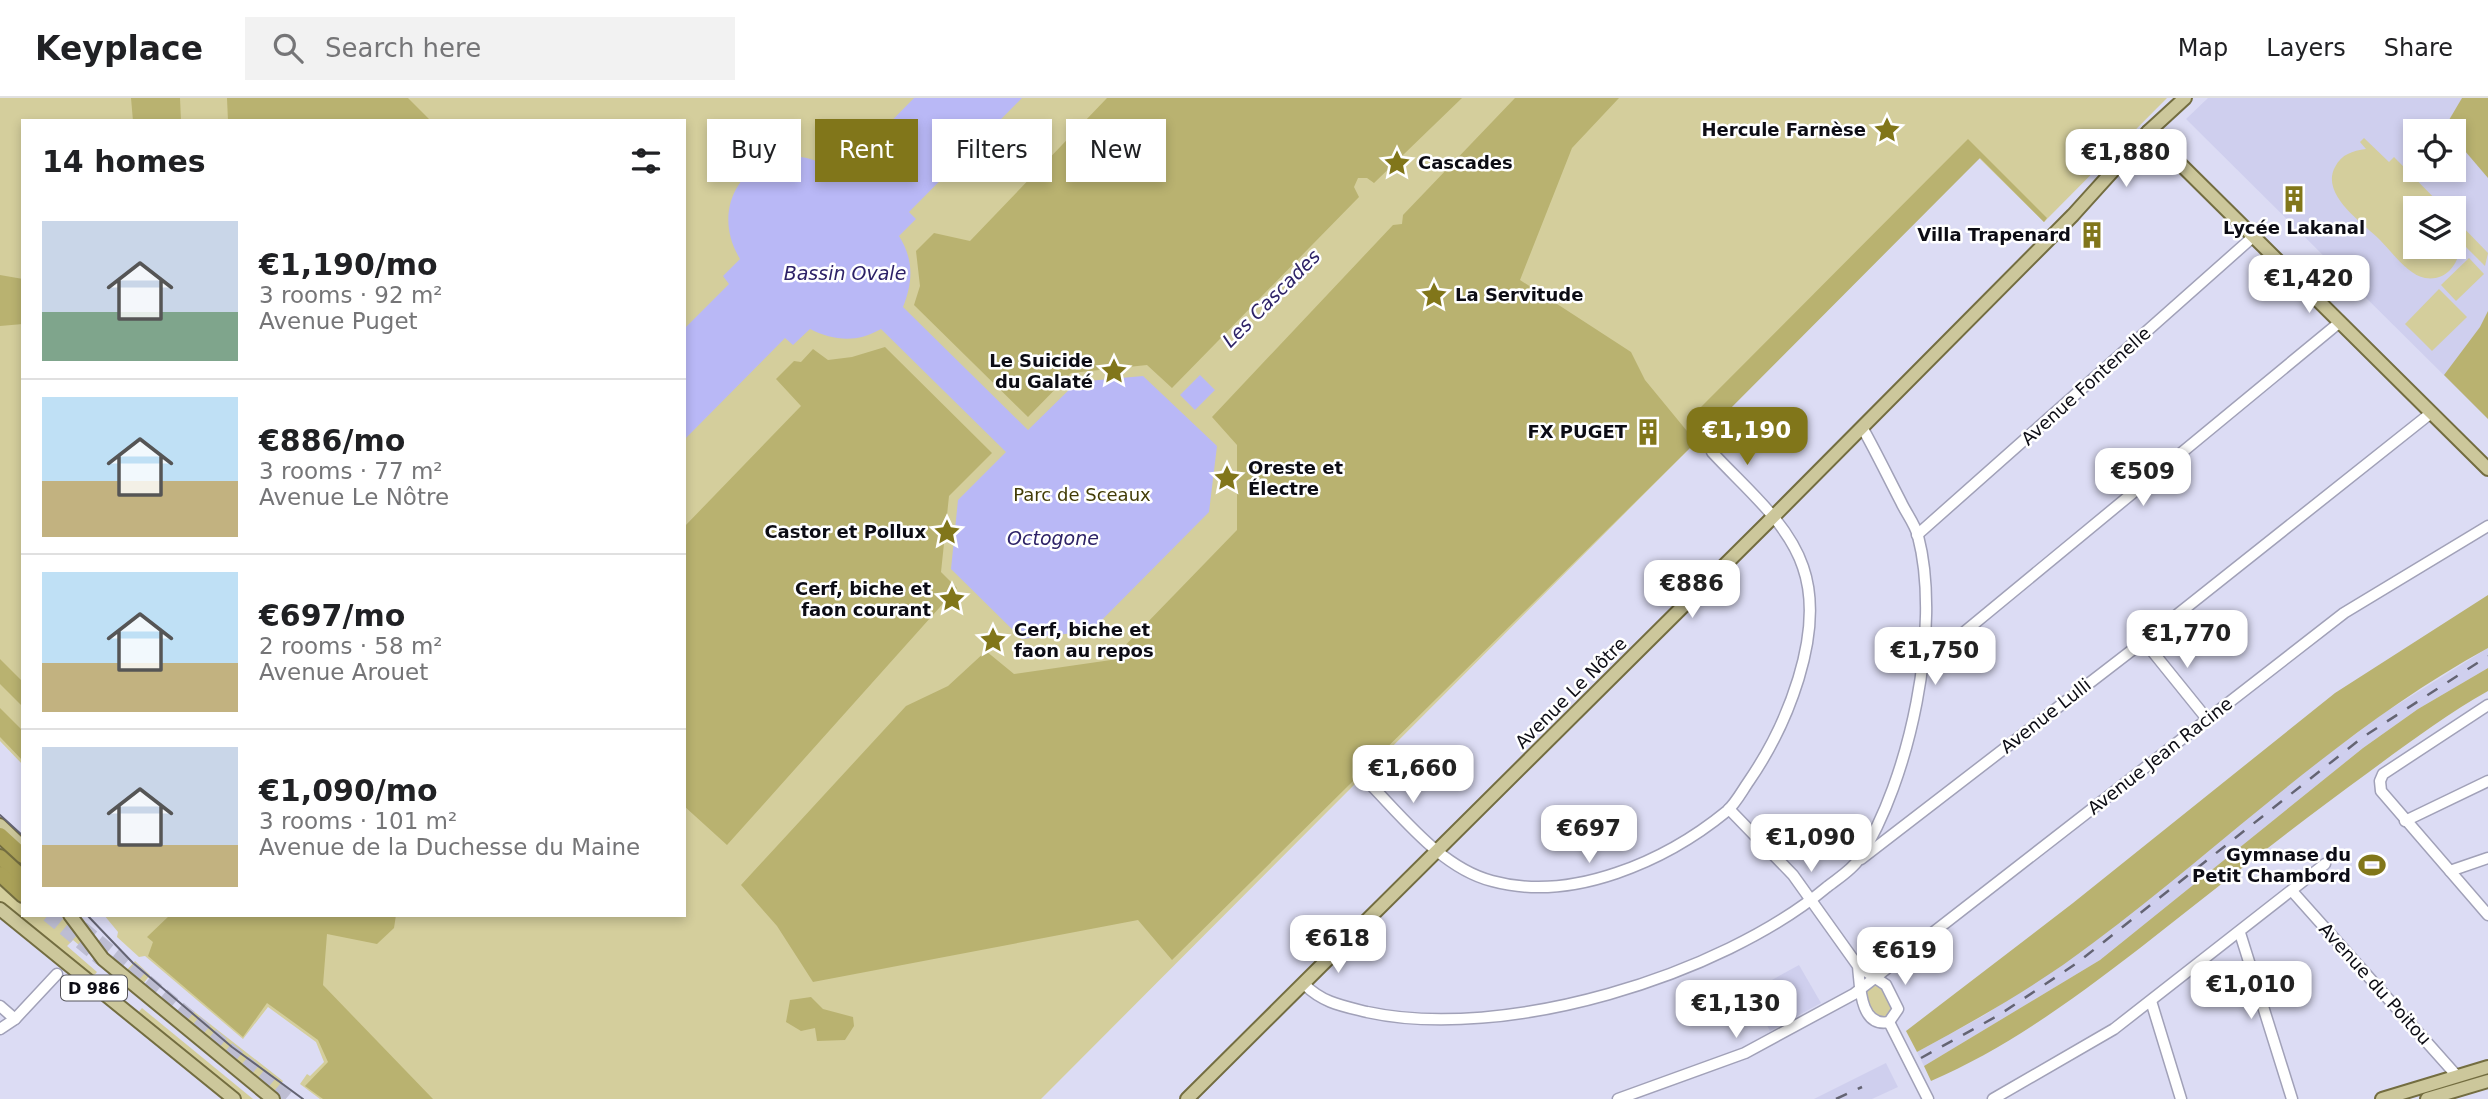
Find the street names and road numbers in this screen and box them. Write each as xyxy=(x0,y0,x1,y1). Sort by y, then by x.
street label: Avenue Fontenelle xyxy=(2017,322,2155,449)
street label: Avenue Le Nôtre xyxy=(1511,633,1631,753)
street label: Avenue Lulli xyxy=(1996,674,2095,757)
street label: Avenue Jean Racine xyxy=(2083,693,2236,819)
street label: Avenue du Poitou xyxy=(2315,918,2436,1049)
road number: D 986 xyxy=(61,975,127,1000)

